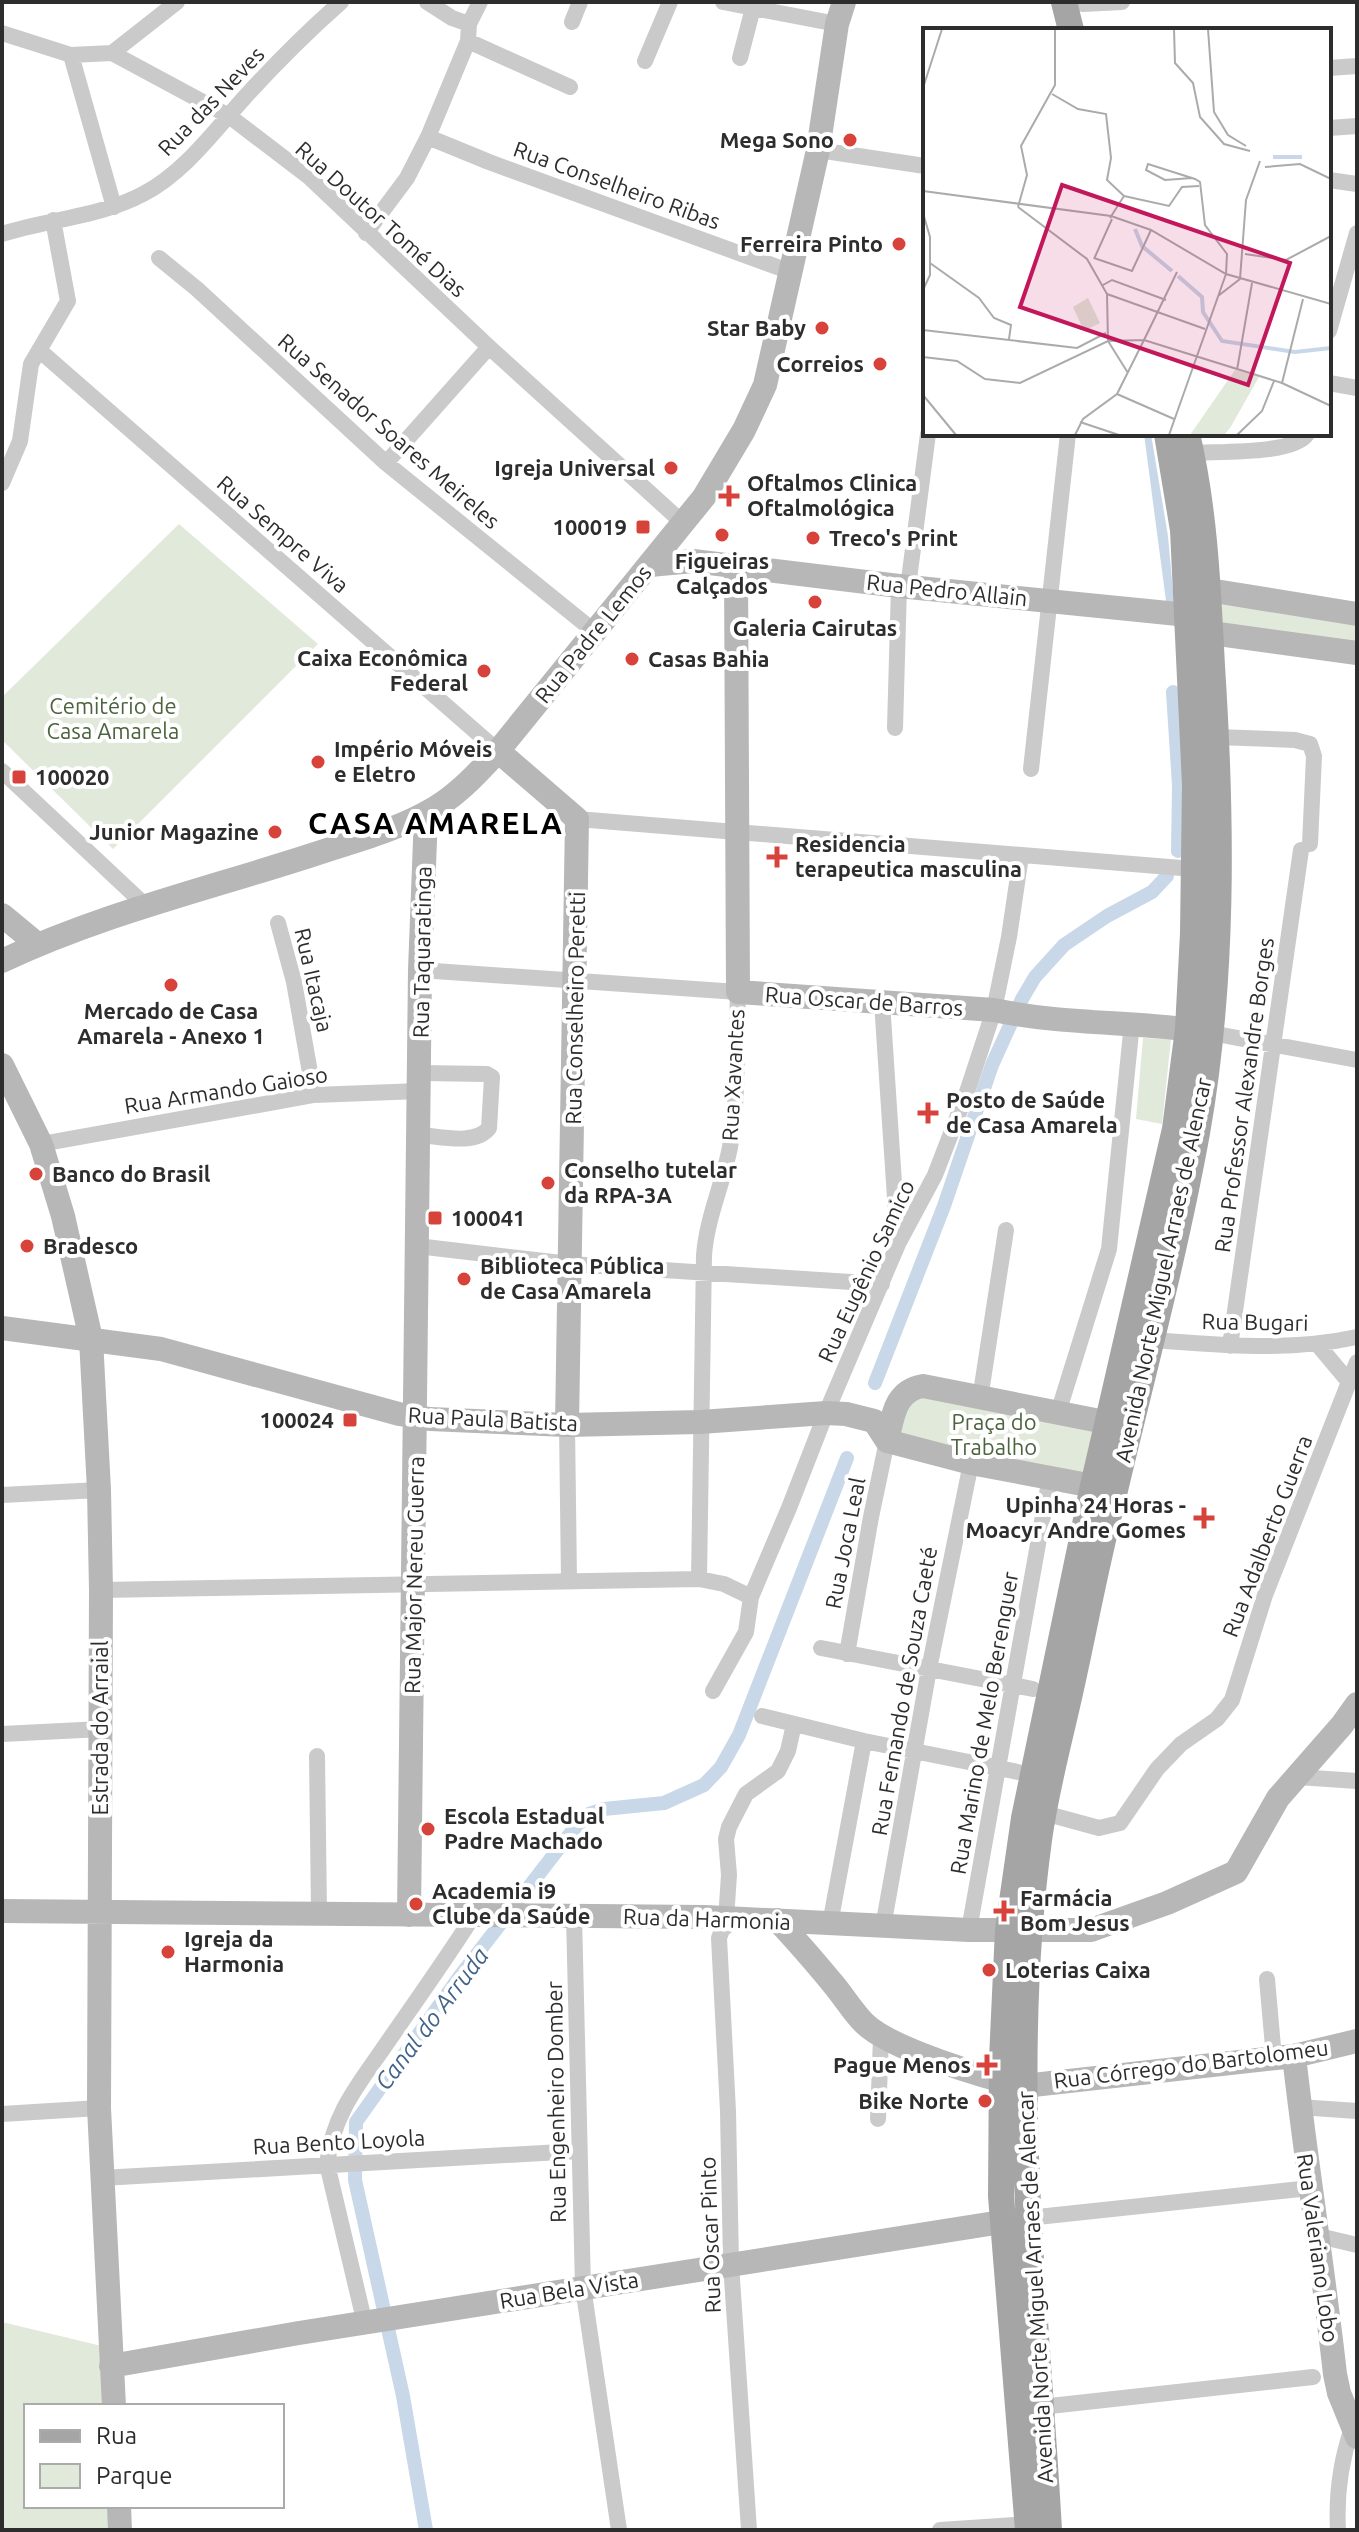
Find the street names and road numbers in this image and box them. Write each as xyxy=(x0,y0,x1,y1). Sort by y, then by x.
street label: Rua das Neves xyxy=(152,41,269,160)
street label: Rua Conselheiro Ribas xyxy=(510,135,724,234)
street label: Rua Doutor Tomé Dias xyxy=(291,136,472,302)
street label: Rua Senador Soares Meireles xyxy=(274,328,505,533)
street label: Rua Sempre Viva xyxy=(213,470,354,597)
street label: Rua Padre Lemos xyxy=(529,560,656,708)
street label: Rua Pedro Allain xyxy=(865,569,1029,610)
street label: Rua Taquaratinga xyxy=(407,866,436,1038)
street label: Rua Conselheiro Peretti xyxy=(560,891,589,1125)
street label: Rua Itacaja xyxy=(290,925,339,1034)
street label: Rua Professor Alexandre Borges xyxy=(1209,936,1278,1254)
street label: Rua Oscar de Barros xyxy=(764,981,964,1020)
street label: Rua Xavantes xyxy=(717,1008,748,1142)
street label: Rua Armando Gaioso xyxy=(123,1061,329,1118)
street label: Avenida Norte Miguel Arraes de Alencar xyxy=(1109,1074,1216,1465)
street label: Rua Eugênio Samico xyxy=(812,1176,919,1366)
street label: Rua Bugari xyxy=(1201,1308,1309,1335)
street label: Rua Paula Batista xyxy=(407,1402,579,1435)
street label: Rua Adalberto Guerra xyxy=(1217,1431,1317,1640)
street label: Rua Major Nereu Guerra xyxy=(399,1456,428,1694)
street label: Rua Joca Leal xyxy=(820,1475,870,1611)
street label: Rua Fernando de Souza Caeté xyxy=(866,1544,941,1837)
street label: Rua Marino de Melo Berenguer xyxy=(945,1569,1023,1876)
street label: Estrada do Arraial xyxy=(87,1640,112,1815)
street label: Rua da Harmonia xyxy=(623,1903,791,1934)
street label: Rua Engenheiro Domber xyxy=(541,1980,570,2223)
street label: Rua Córrego do Bartolomeu xyxy=(1052,2034,1330,2093)
street label: Avenida Norte Miguel Arraes de Alencar xyxy=(1012,2090,1057,2484)
street label: Rua Bento Loyola xyxy=(252,2125,426,2158)
street label: Rua Valeriano Lobo xyxy=(1293,2152,1344,2344)
street label: Rua Oscar Pinto xyxy=(694,2156,725,2314)
street label: Rua Bela Vista xyxy=(498,2266,640,2313)

